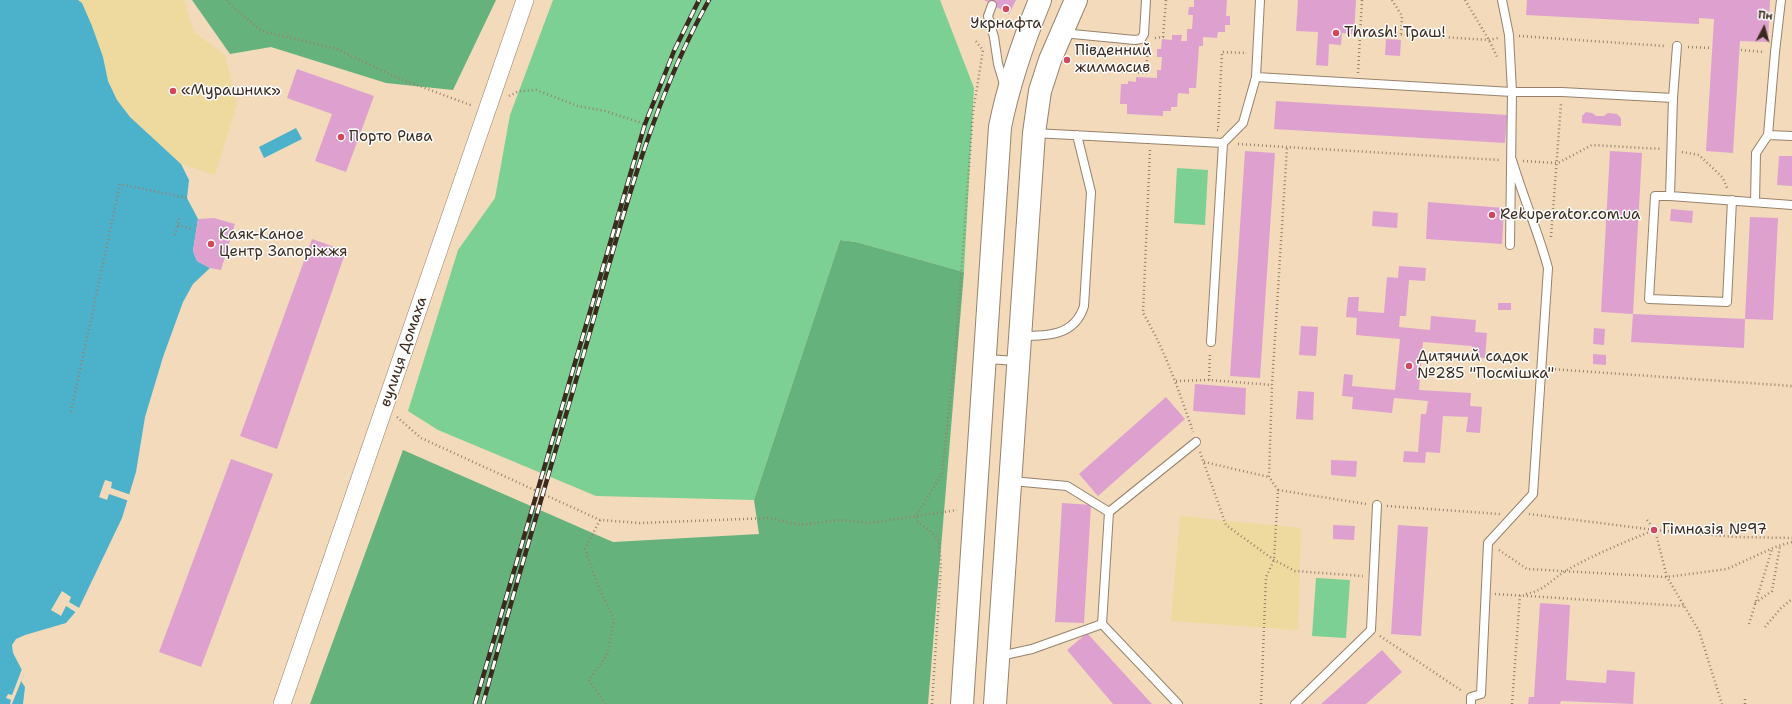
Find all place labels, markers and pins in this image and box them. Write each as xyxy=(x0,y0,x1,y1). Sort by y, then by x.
marker: Укрнафта xyxy=(1001,4,1011,14)
place label: Укрнафта xyxy=(970,15,1042,33)
place label: Thrash! Траш! xyxy=(1344,24,1446,42)
marker: Thrash! Траш! xyxy=(1331,28,1341,38)
place label: Південний жилмасив xyxy=(1075,42,1151,77)
marker: Південний жилмасив xyxy=(1062,55,1072,65)
place label: «Мурашник» xyxy=(181,82,281,100)
marker: «Мурашник» xyxy=(168,86,178,96)
place label: Порто Рива xyxy=(349,128,433,146)
marker: Порто Рива xyxy=(336,132,346,142)
place label: Rekuperator.com.ua xyxy=(1500,206,1640,224)
marker: Rekuperator.com.ua xyxy=(1487,210,1497,220)
place label: Каяк-Каное Центр Запоріжжя xyxy=(219,226,347,261)
marker: Каяк-Каное Центр Запоріжжя xyxy=(206,239,216,249)
place label: Дитячий садок №285 "Посмішка" xyxy=(1417,348,1554,383)
marker: Дитячий садок №285 "Посмішка" xyxy=(1404,361,1414,371)
place label: Гімназія №97 xyxy=(1662,521,1767,539)
marker: Гімназія №97 xyxy=(1649,525,1659,535)

